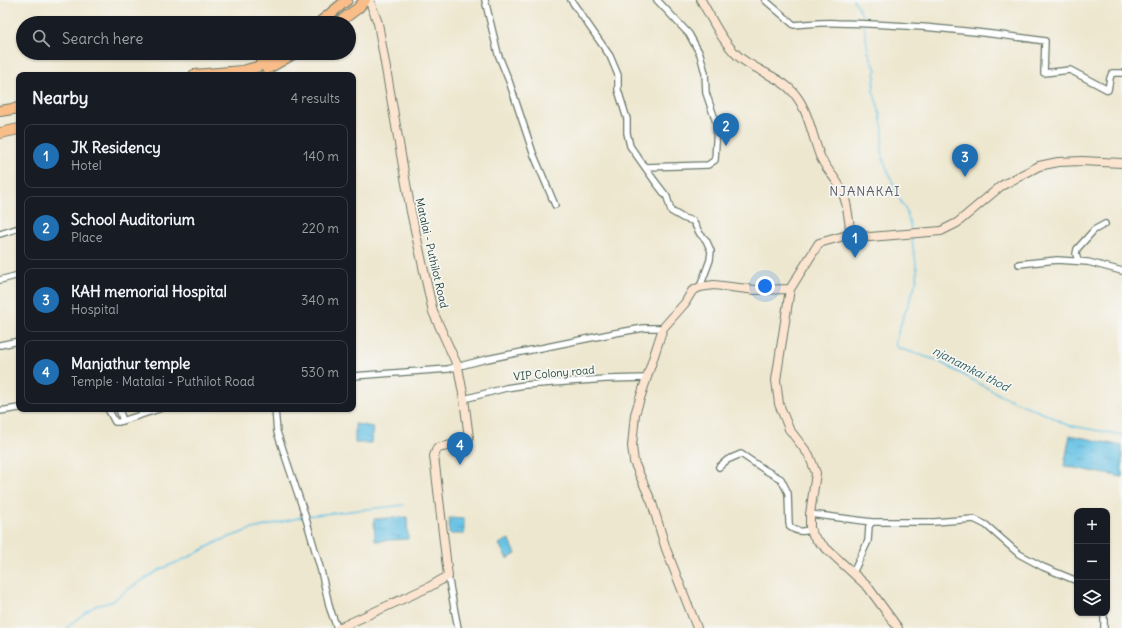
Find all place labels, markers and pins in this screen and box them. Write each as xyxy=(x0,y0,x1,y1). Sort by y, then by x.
pin: 2 xyxy=(713,113,739,146)
pin: 3 xyxy=(952,144,978,177)
pin: 1 xyxy=(842,225,868,258)
pin: 4 xyxy=(447,432,473,465)

